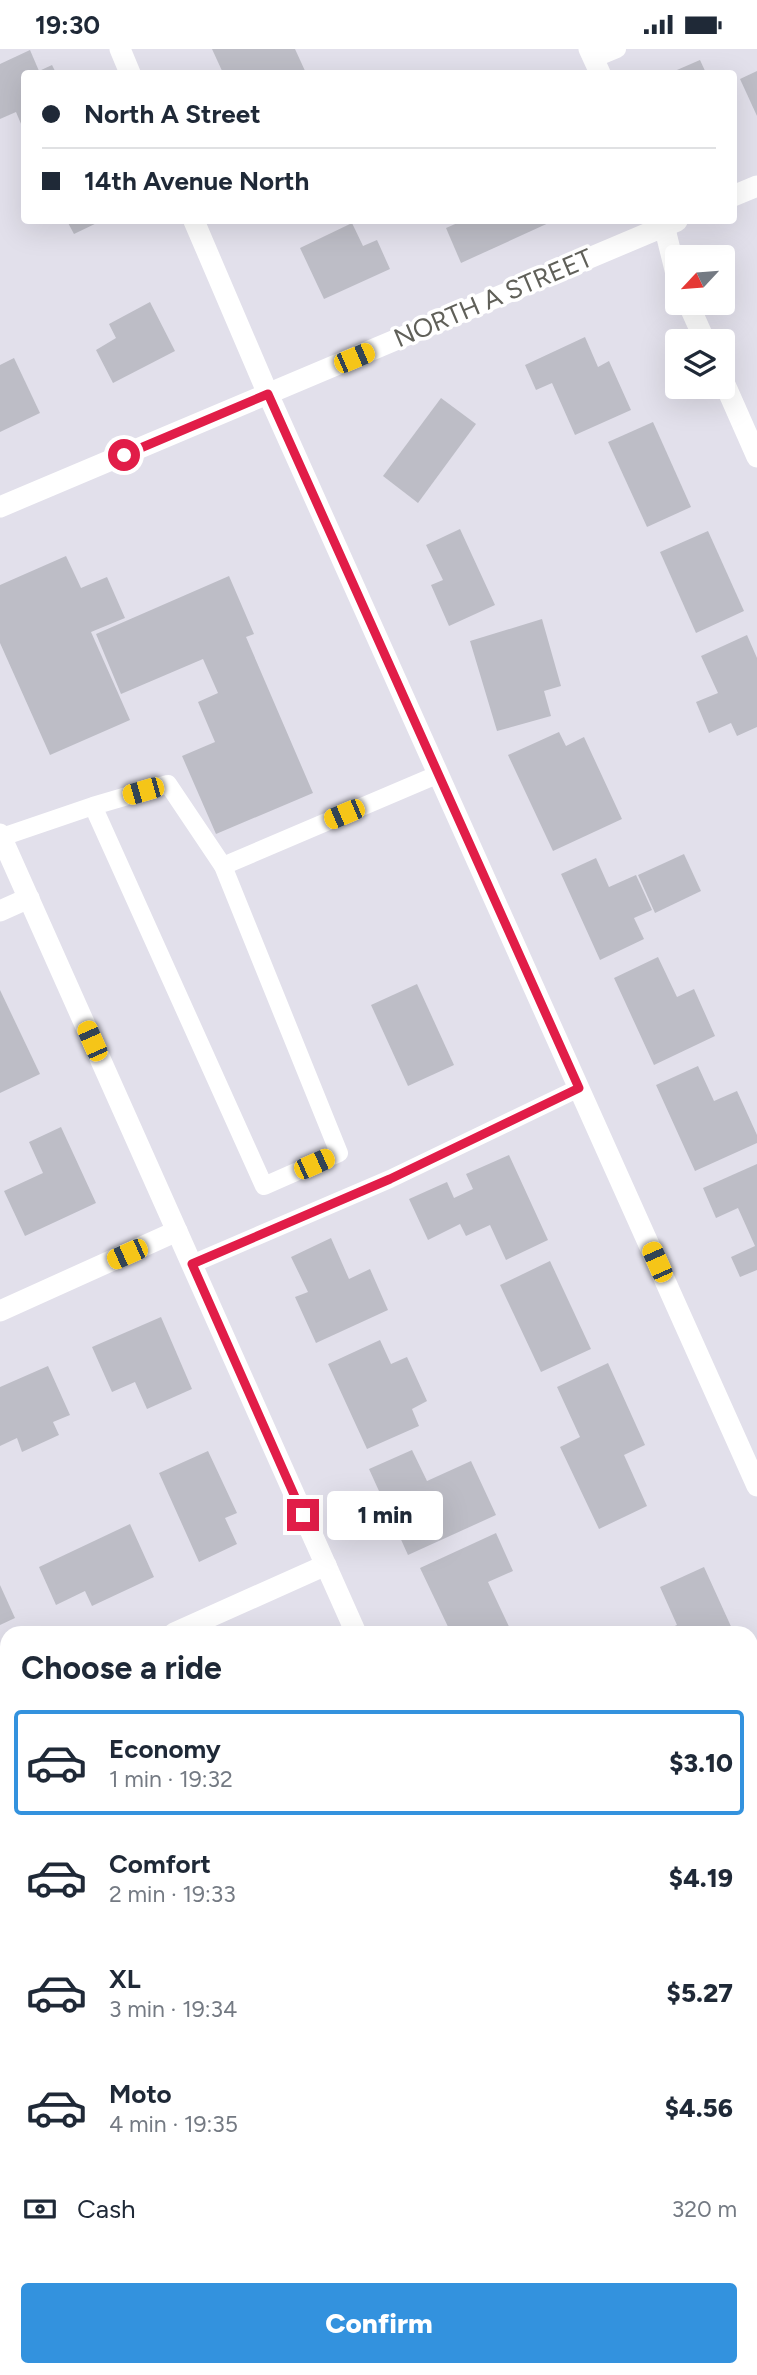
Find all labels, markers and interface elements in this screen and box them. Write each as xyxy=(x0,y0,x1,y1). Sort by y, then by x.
text: 19:30 xyxy=(35,9,100,41)
text: North A Street xyxy=(84,98,261,130)
text: 14th Avenue North xyxy=(84,165,309,197)
street label: NORTH A STREET xyxy=(389,241,598,354)
north arrow xyxy=(665,245,735,315)
map controls xyxy=(665,245,735,399)
button: layers xyxy=(665,329,735,399)
car xyxy=(331,340,378,376)
route start xyxy=(108,439,140,471)
car xyxy=(120,775,167,807)
car xyxy=(321,796,368,832)
car xyxy=(74,1018,111,1064)
car xyxy=(291,1146,338,1182)
car xyxy=(104,1236,151,1272)
car xyxy=(639,1239,676,1285)
callout: 1 min xyxy=(328,1491,443,1539)
route end xyxy=(287,1499,319,1531)
text: 1 min xyxy=(358,1501,412,1529)
text: Choose a ride xyxy=(21,1649,222,1687)
icon: car xyxy=(25,1731,88,1794)
text: Economy xyxy=(109,1733,221,1765)
text: $3.10 xyxy=(669,1747,733,1779)
text: 1 min · 19:32 xyxy=(109,1765,233,1793)
icon: car xyxy=(25,1846,88,1909)
text: Comfort xyxy=(109,1848,211,1880)
text: $4.19 xyxy=(669,1862,733,1894)
text: 2 min · 19:33 xyxy=(109,1880,236,1908)
icon: car xyxy=(25,1961,88,2024)
text: XL xyxy=(109,1963,141,1995)
text: $5.27 xyxy=(667,1977,733,2009)
text: 3 min · 19:34 xyxy=(109,1995,237,2023)
icon: car xyxy=(25,2076,88,2139)
text: Moto xyxy=(109,2078,172,2110)
text: $4.56 xyxy=(665,2092,733,2124)
text: 4 min · 19:35 xyxy=(109,2110,238,2138)
icon: cash xyxy=(21,2190,59,2228)
text: Cash xyxy=(77,2193,136,2225)
text: 320 m xyxy=(672,2195,737,2223)
button: Confirm xyxy=(21,2283,737,2363)

